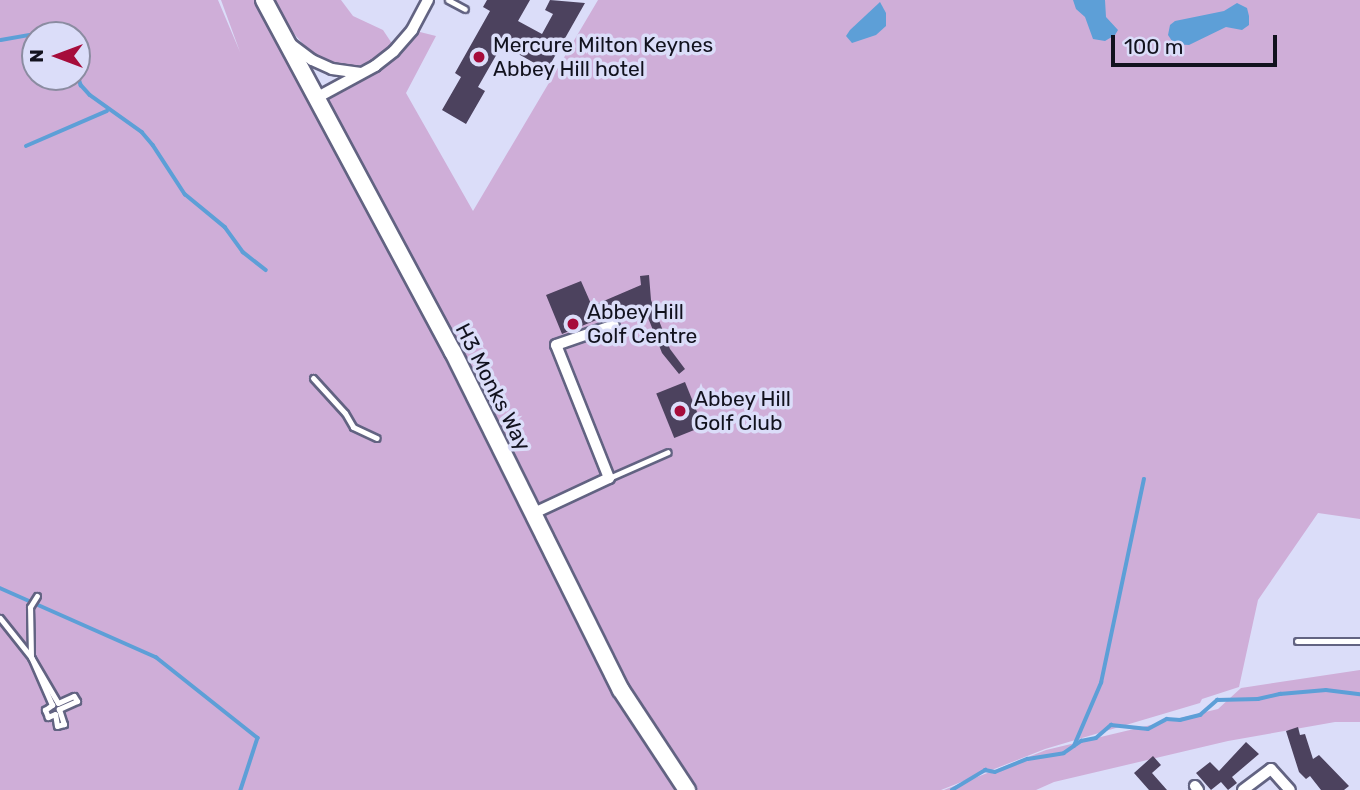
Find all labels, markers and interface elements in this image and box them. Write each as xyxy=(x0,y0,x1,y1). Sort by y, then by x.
north arrow xyxy=(21,21,91,91)
scale bar xyxy=(1115,21,1281,65)
place label: Mercure Milton Keynes Abbey Hill hotel xyxy=(493,32,713,82)
text: 100 m xyxy=(1124,34,1183,59)
text: N xyxy=(25,49,48,63)
marker: Mercure Milton Keynes Abbey Hill hotel xyxy=(471,49,487,65)
place label: Abbey Hill Golf Centre xyxy=(587,299,698,349)
marker: Abbey Hill Golf Centre xyxy=(565,316,581,332)
street label: H3 Monks Way xyxy=(450,319,536,455)
place label: Abbey Hill Golf Club xyxy=(694,386,791,436)
marker: Abbey Hill Golf Club xyxy=(672,403,688,419)

